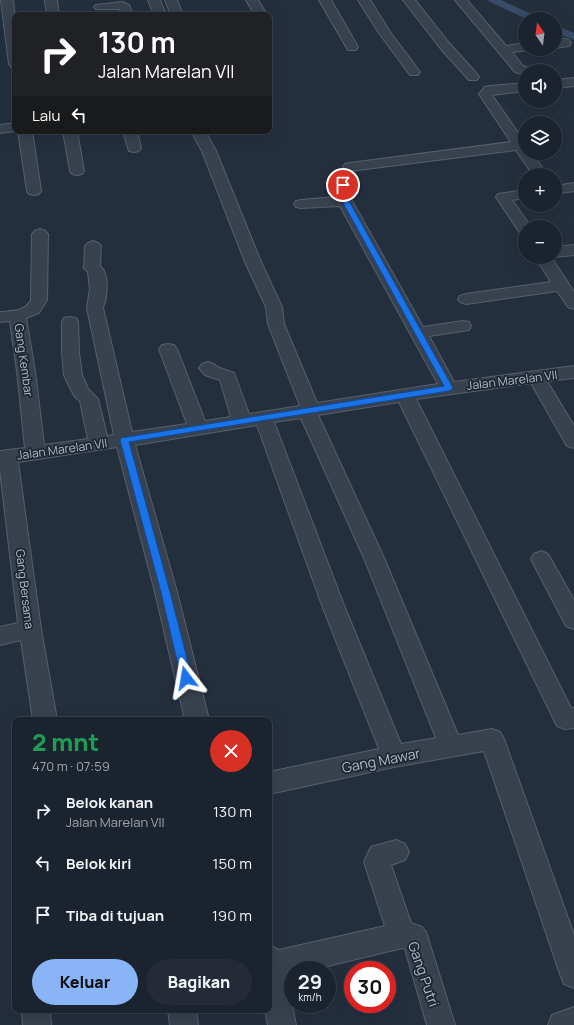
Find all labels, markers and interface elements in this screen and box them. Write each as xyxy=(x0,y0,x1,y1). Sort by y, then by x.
north arrow xyxy=(518,12,562,56)
map controls xyxy=(518,12,562,264)
text: 130 m xyxy=(98,23,176,61)
icon: right xyxy=(32,28,84,80)
text: Jalan Marelan VII xyxy=(98,59,235,83)
button: sound xyxy=(518,64,562,108)
icon: left xyxy=(68,104,90,126)
text: Lalu xyxy=(32,105,60,126)
button: layers xyxy=(518,116,562,160)
pin xyxy=(326,168,360,202)
button: + xyxy=(518,168,562,212)
icon: arrive xyxy=(332,174,354,196)
button: − xyxy=(518,220,562,264)
street label: Gang Kembar xyxy=(10,322,38,398)
street label: Jalan Marelan VII xyxy=(466,366,558,394)
street label: Jalan Marelan VII xyxy=(16,434,108,464)
street label: Gang Bersama xyxy=(12,548,38,630)
position arrow xyxy=(165,657,207,699)
text: 2 mnt xyxy=(32,725,99,758)
button: close xyxy=(210,730,252,772)
street label: Gang Mawar xyxy=(340,743,422,777)
text: 470 m · 07:59 xyxy=(32,757,110,775)
text: Belok kanan xyxy=(66,792,153,813)
icon: right xyxy=(32,800,54,822)
text: 130 m xyxy=(213,801,252,822)
text: Jalan Marelan VII xyxy=(66,813,165,831)
icon: left xyxy=(32,852,54,874)
text: Belok kiri xyxy=(66,853,132,874)
text: 150 m xyxy=(213,853,252,874)
icon: arrive xyxy=(32,904,54,926)
text: Tiba di tujuan xyxy=(66,905,164,926)
text: 190 m xyxy=(212,905,252,926)
street label: Gang Putri xyxy=(404,939,444,1009)
button: Keluar xyxy=(32,959,138,1005)
button: Bagikan xyxy=(146,959,252,1005)
speed limit sign: 30 xyxy=(344,961,396,1013)
text: 29 xyxy=(298,968,322,995)
text: km/h xyxy=(298,990,322,1004)

